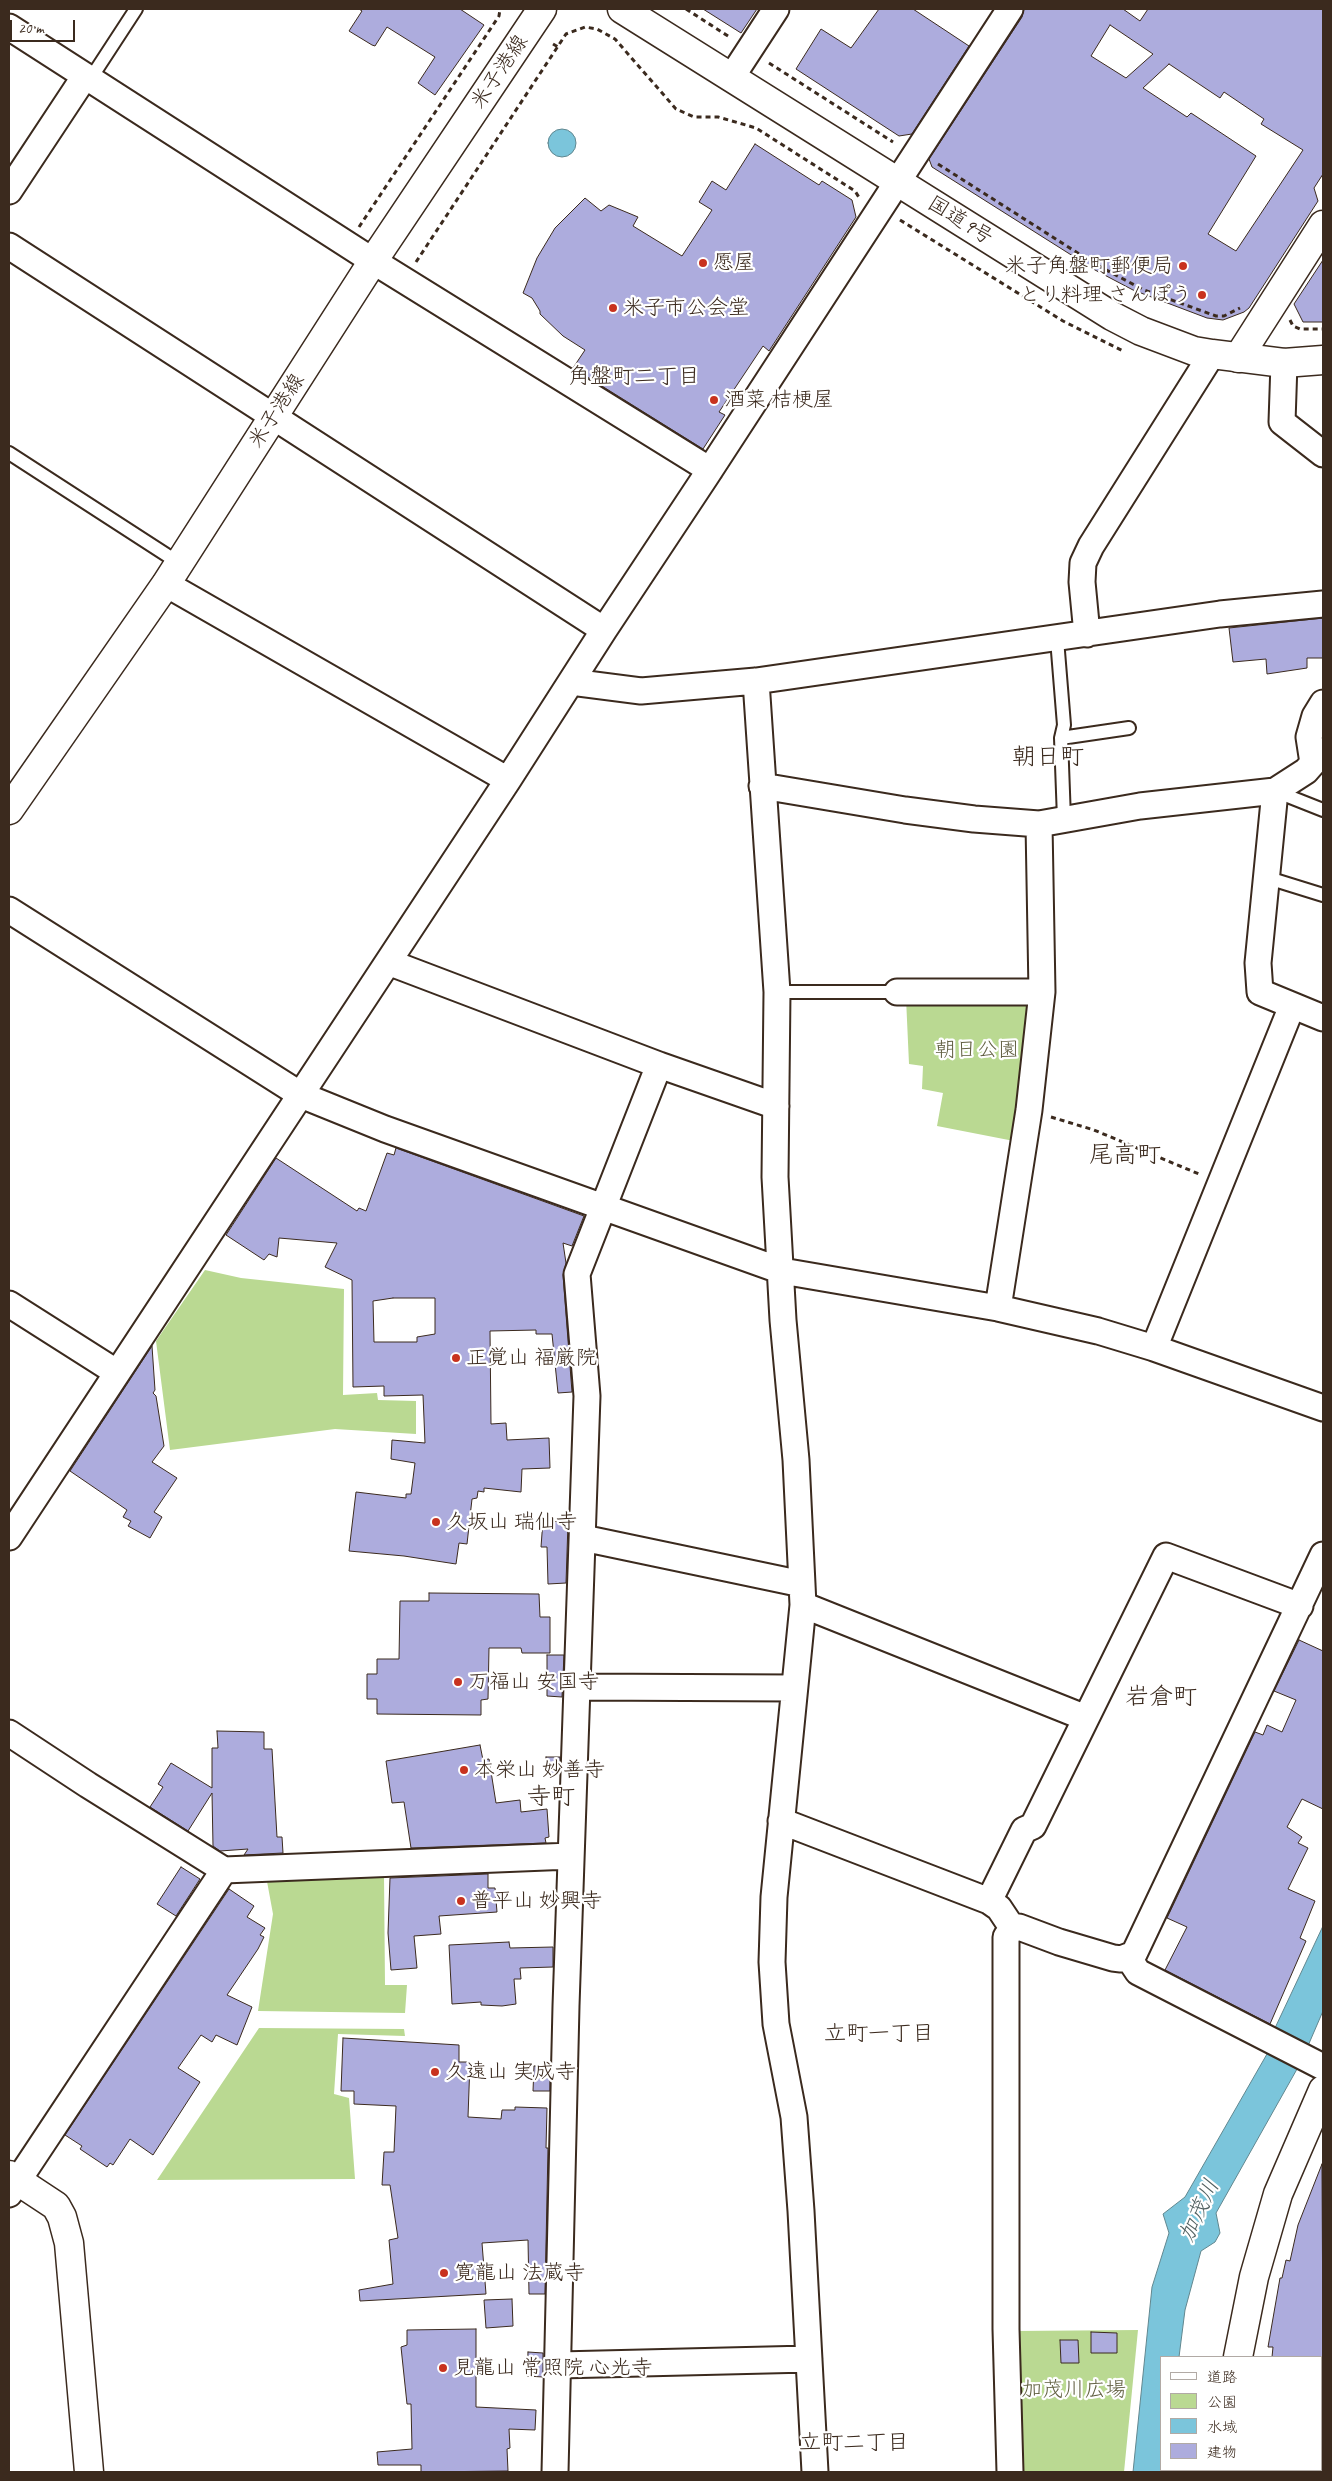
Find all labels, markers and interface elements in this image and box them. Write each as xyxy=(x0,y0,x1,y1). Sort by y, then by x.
scale bar xyxy=(12,10,78,42)
text: 20 m xyxy=(18,19,44,38)
street label: 米子港線 xyxy=(466,30,534,114)
street label: 国道9号 xyxy=(923,191,997,251)
place label: 愿屋 xyxy=(713,250,755,276)
place label: 米子角盤町郵便局 xyxy=(1005,253,1173,279)
marker: 愿屋 xyxy=(697,257,709,269)
marker: 米子角盤町郵便局 xyxy=(1177,260,1189,272)
place label: とり料理 さんぽう xyxy=(1019,282,1192,308)
marker: とり料理 さんぽう xyxy=(1196,289,1208,301)
place label: 米子市公会堂 xyxy=(623,295,749,321)
marker: 米子市公会堂 xyxy=(607,302,619,314)
district label: 角盤町二丁目 xyxy=(568,364,700,390)
street label: 米子港線 xyxy=(244,369,310,453)
place label: 酒菜 桔梗屋 xyxy=(724,387,834,413)
marker: 酒菜 桔梗屋 xyxy=(708,394,720,406)
district label: 朝日町 xyxy=(1012,744,1084,772)
park label: 朝日公園 xyxy=(935,1037,1019,1063)
district label: 尾高町 xyxy=(1089,1142,1161,1170)
place label: 正覚山 福厳院 xyxy=(466,1345,597,1371)
marker: 正覚山 福厳院 xyxy=(450,1352,462,1364)
place label: 久坂山 瑞仙寺 xyxy=(446,1509,577,1535)
marker: 久坂山 瑞仙寺 xyxy=(430,1516,442,1528)
place label: 万福山 安国寺 xyxy=(468,1669,599,1695)
marker: 万福山 安国寺 xyxy=(452,1676,464,1688)
district label: 岩倉町 xyxy=(1125,1684,1197,1712)
place label: 本栄山 妙善寺 xyxy=(474,1757,605,1783)
marker: 本栄山 妙善寺 xyxy=(458,1764,470,1776)
district label: 寺町 xyxy=(527,1784,575,1812)
place label: 普平山 妙興寺 xyxy=(471,1888,602,1914)
marker: 普平山 妙興寺 xyxy=(455,1895,467,1907)
district label: 立町一丁目 xyxy=(824,2021,934,2047)
place label: 久遠山 実成寺 xyxy=(445,2059,576,2085)
marker: 久遠山 実成寺 xyxy=(429,2066,441,2078)
water label: 加茂川 xyxy=(1174,2176,1226,2246)
place label: 寛龍山 法蔵寺 xyxy=(454,2260,585,2286)
marker: 寛龍山 法蔵寺 xyxy=(438,2267,450,2279)
place label: 見龍山 常照院 心光寺 xyxy=(453,2355,652,2381)
legend xyxy=(1160,2356,1322,2471)
marker: 見龍山 常照院 心光寺 xyxy=(437,2362,449,2374)
text: 道路 xyxy=(1207,2368,1237,2387)
park label: 加茂川広場 xyxy=(1022,2377,1126,2403)
text: 公園 xyxy=(1207,2393,1237,2412)
text: 水域 xyxy=(1207,2418,1237,2437)
district label: 立町二丁目 xyxy=(799,2430,909,2456)
text: 建物 xyxy=(1207,2443,1237,2462)

